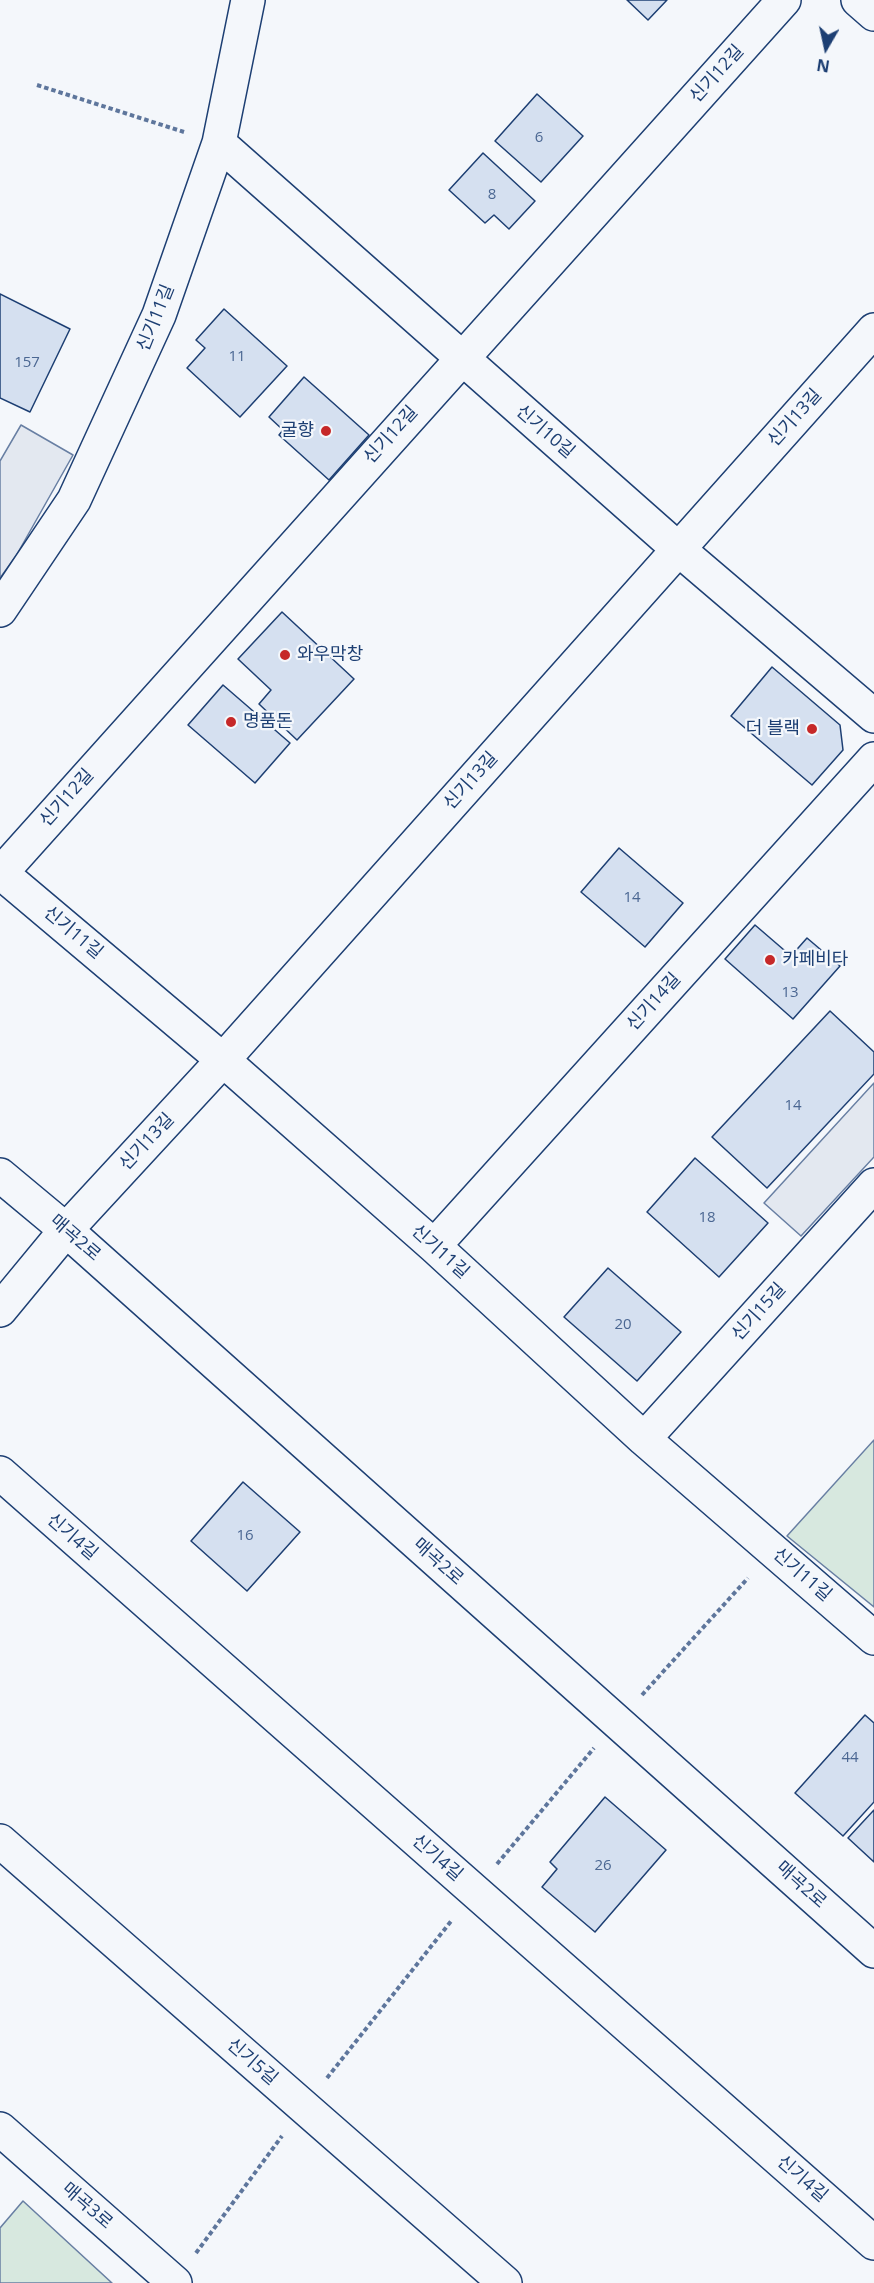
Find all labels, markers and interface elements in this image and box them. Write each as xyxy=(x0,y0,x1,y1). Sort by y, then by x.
north arrow xyxy=(796,18,856,78)
street label: 신기12길 xyxy=(685,41,749,107)
text: N xyxy=(815,54,831,78)
house number: 6 xyxy=(535,129,543,147)
house number: 8 xyxy=(488,186,496,204)
street label: 신기11길 xyxy=(133,281,179,355)
house number: 11 xyxy=(228,348,246,366)
house number: 157 xyxy=(14,354,40,372)
street label: 신기13길 xyxy=(763,385,827,451)
street label: 신기10길 xyxy=(511,401,579,463)
street label: 신기12길 xyxy=(359,402,423,468)
place label: 굴향 xyxy=(281,420,314,442)
marker: 굴향 xyxy=(319,424,333,438)
place label: 와우막창 xyxy=(297,644,363,666)
marker: 와우막창 xyxy=(278,648,292,662)
place label: 명품돈 xyxy=(243,711,293,733)
marker: 명품돈 xyxy=(224,715,238,729)
place label: 더 블랙 xyxy=(746,718,800,740)
marker: 더 블랙 xyxy=(805,722,819,736)
street label: 신기13길 xyxy=(439,748,503,814)
street label: 신기12길 xyxy=(35,765,99,831)
house number: 14 xyxy=(623,889,641,907)
street label: 신기11길 xyxy=(39,902,107,964)
place label: 카페비타 xyxy=(782,949,848,971)
marker: 카페비타 xyxy=(763,953,777,967)
street label: 신기14길 xyxy=(622,969,686,1035)
house number: 13 xyxy=(781,984,799,1002)
house number: 14 xyxy=(784,1097,802,1115)
street label: 신기13길 xyxy=(115,1109,179,1175)
house number: 18 xyxy=(698,1209,716,1227)
street label: 매곡2로 xyxy=(45,1210,105,1266)
street label: 신기11길 xyxy=(407,1220,473,1284)
street label: 신기15길 xyxy=(727,1279,791,1345)
house number: 20 xyxy=(614,1316,632,1334)
street label: 신기4길 xyxy=(42,1509,102,1565)
house number: 16 xyxy=(236,1527,254,1545)
street label: 매곡2로 xyxy=(408,1534,468,1590)
street label: 신기11길 xyxy=(768,1544,836,1606)
house number: 44 xyxy=(841,1749,859,1767)
street label: 신기4길 xyxy=(407,1830,467,1886)
house number: 26 xyxy=(594,1857,612,1875)
street label: 매곡2로 xyxy=(771,1857,831,1913)
street label: 신기5길 xyxy=(222,2034,282,2090)
street label: 신기4길 xyxy=(772,2151,832,2207)
street label: 매곡3로 xyxy=(57,2178,117,2234)

